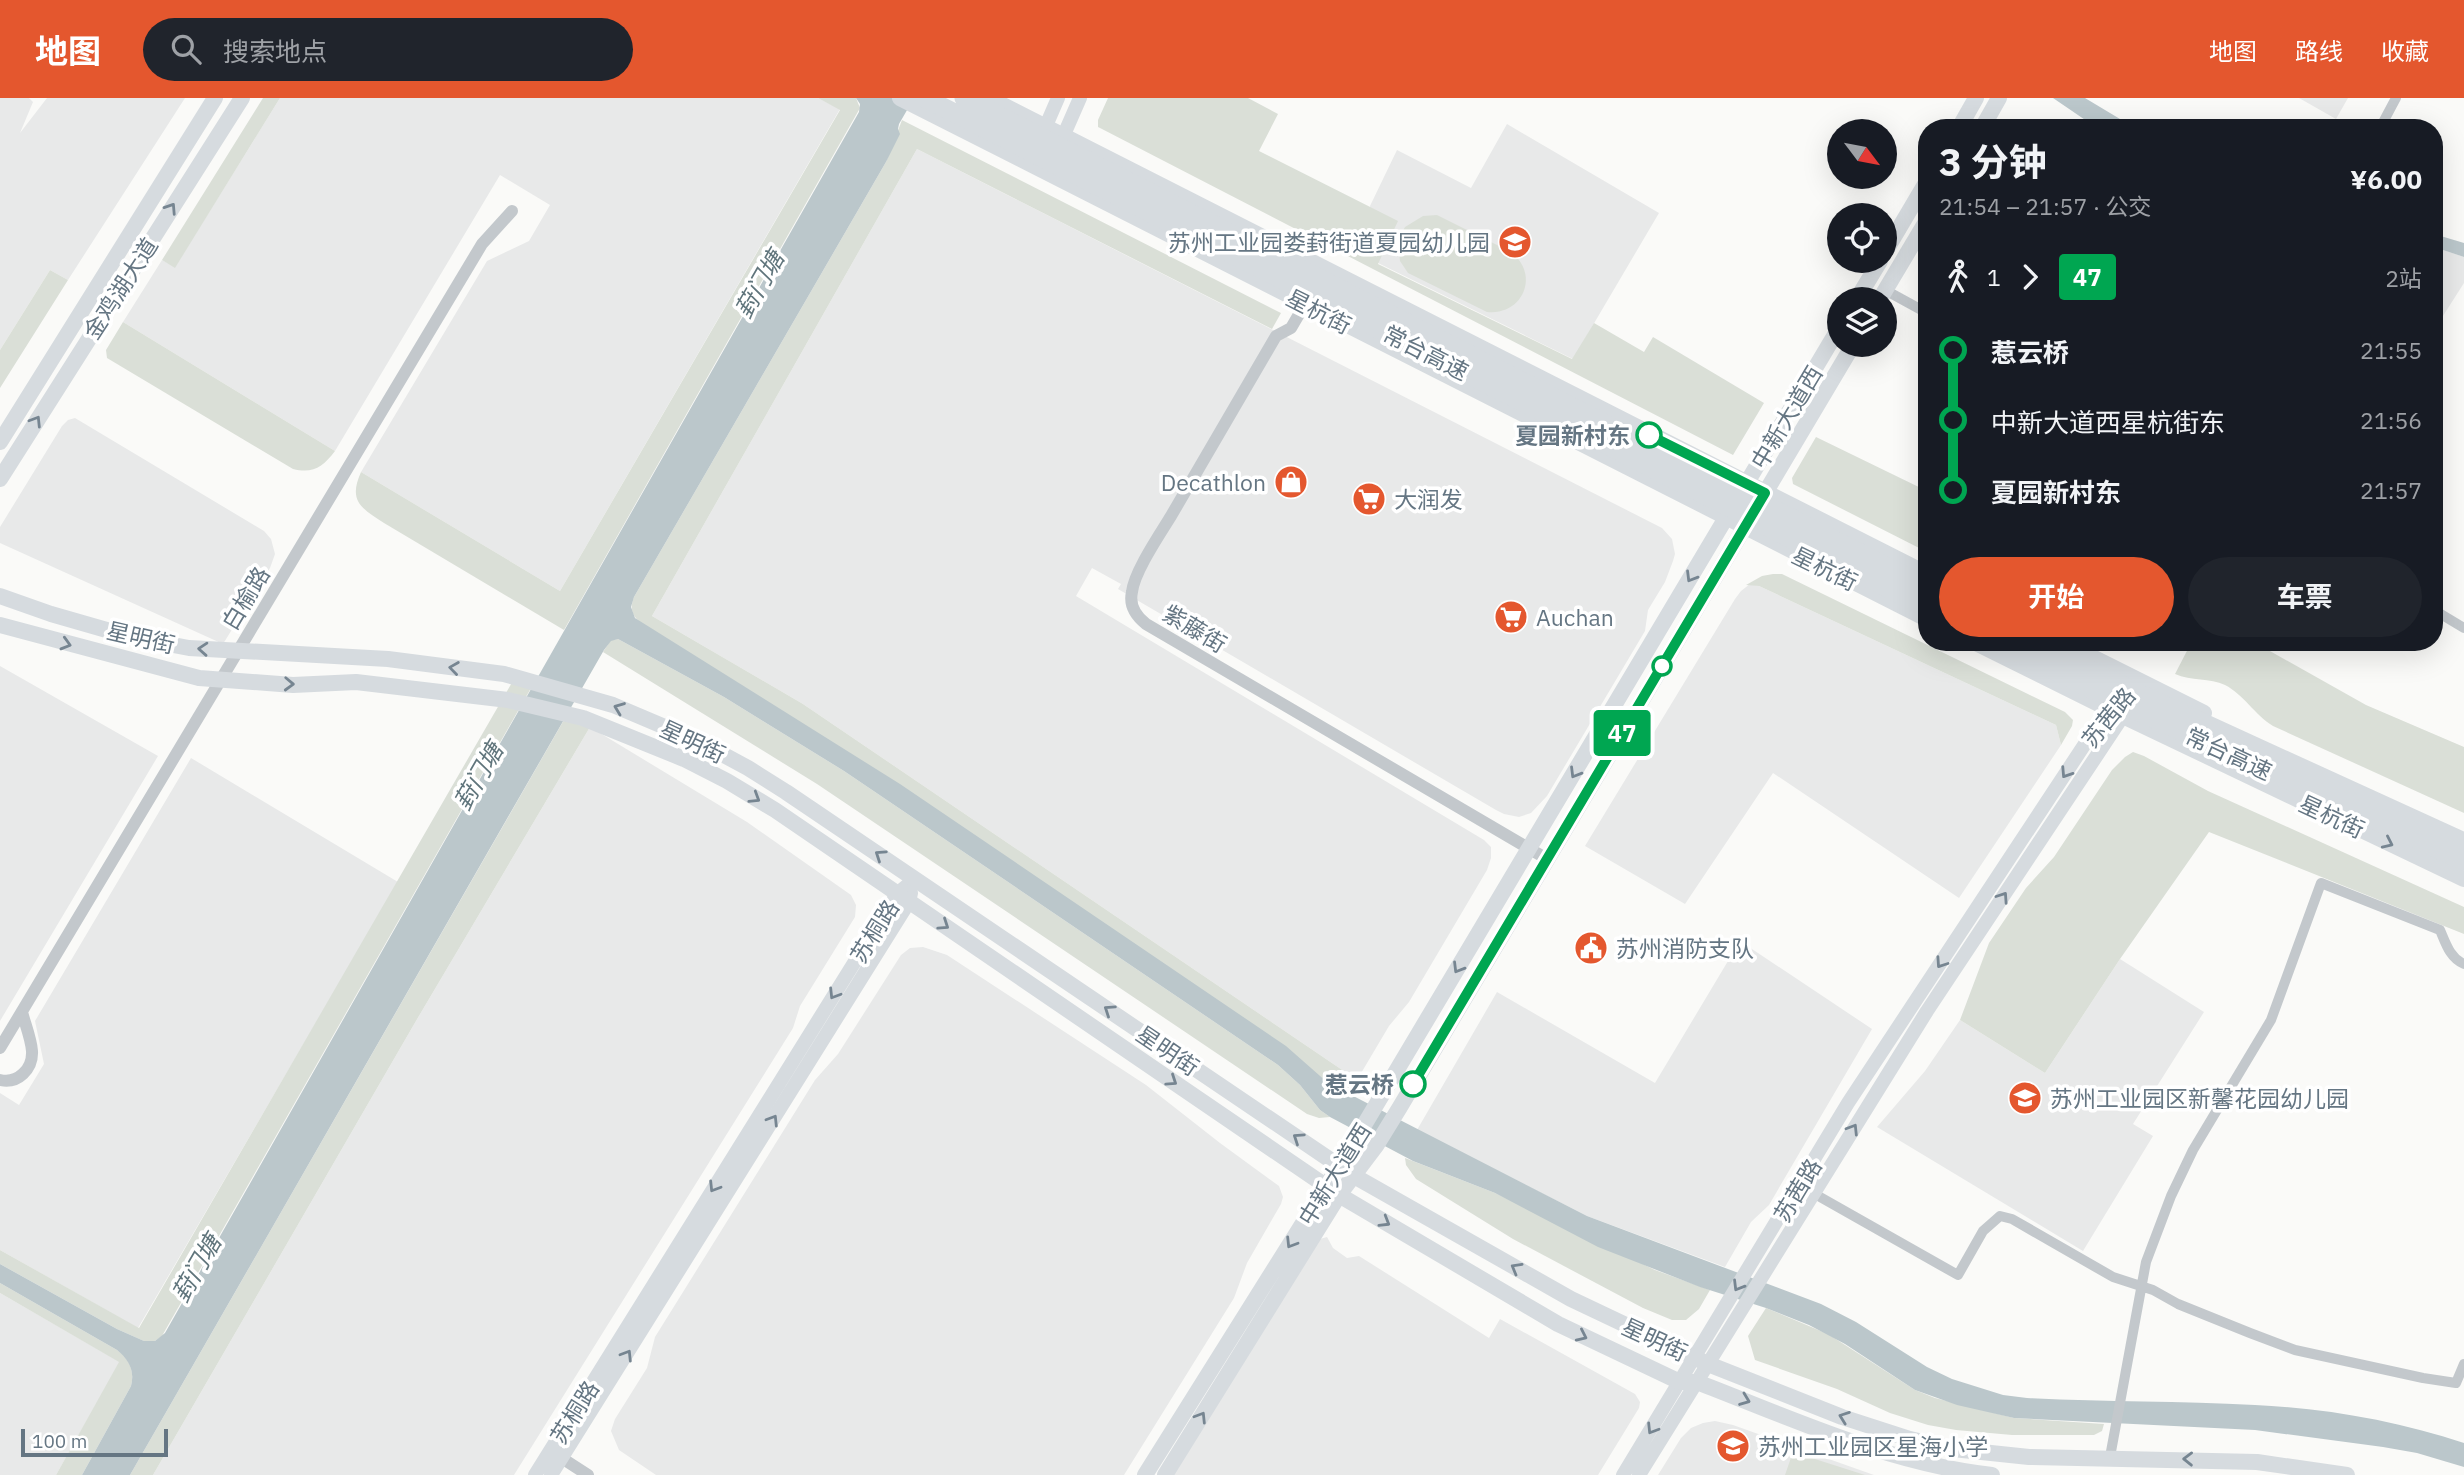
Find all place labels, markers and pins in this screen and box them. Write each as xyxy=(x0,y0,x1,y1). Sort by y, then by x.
school or university icon: 苏州工业园娄葑街道夏园幼儿园 xyxy=(1496,223,1534,261)
place label: 苏州工业园娄葑街道夏园幼儿园 xyxy=(1168,227,1490,257)
place label: 夏园新村东 xyxy=(1515,420,1630,450)
marker: 夏园新村东 xyxy=(1636,422,1662,448)
shop icon: Decathlon xyxy=(1272,463,1310,501)
place label: Decathlon xyxy=(1161,467,1266,497)
supermarket icon: 大润发 xyxy=(1350,480,1388,518)
place label: 大润发 xyxy=(1394,484,1463,514)
supermarket icon: Auchan xyxy=(1492,598,1530,636)
place label: Auchan xyxy=(1536,602,1614,632)
unlabelled marker xyxy=(1652,656,1672,676)
public building icon: 苏州消防支队 xyxy=(1572,929,1610,967)
place label: 苏州消防支队 xyxy=(1616,933,1754,963)
place label: 惹云桥 xyxy=(1325,1069,1394,1099)
marker: 惹云桥 xyxy=(1400,1071,1426,1097)
school or university icon: 苏州工业园区新馨花园幼儿园 xyxy=(2006,1079,2044,1117)
place label: 苏州工业园区新馨花园幼儿园 xyxy=(2050,1083,2349,1113)
school or university icon: 苏州工业园区星海小学 xyxy=(1714,1427,1752,1465)
place label: 苏州工业园区星海小学 xyxy=(1758,1431,1988,1461)

